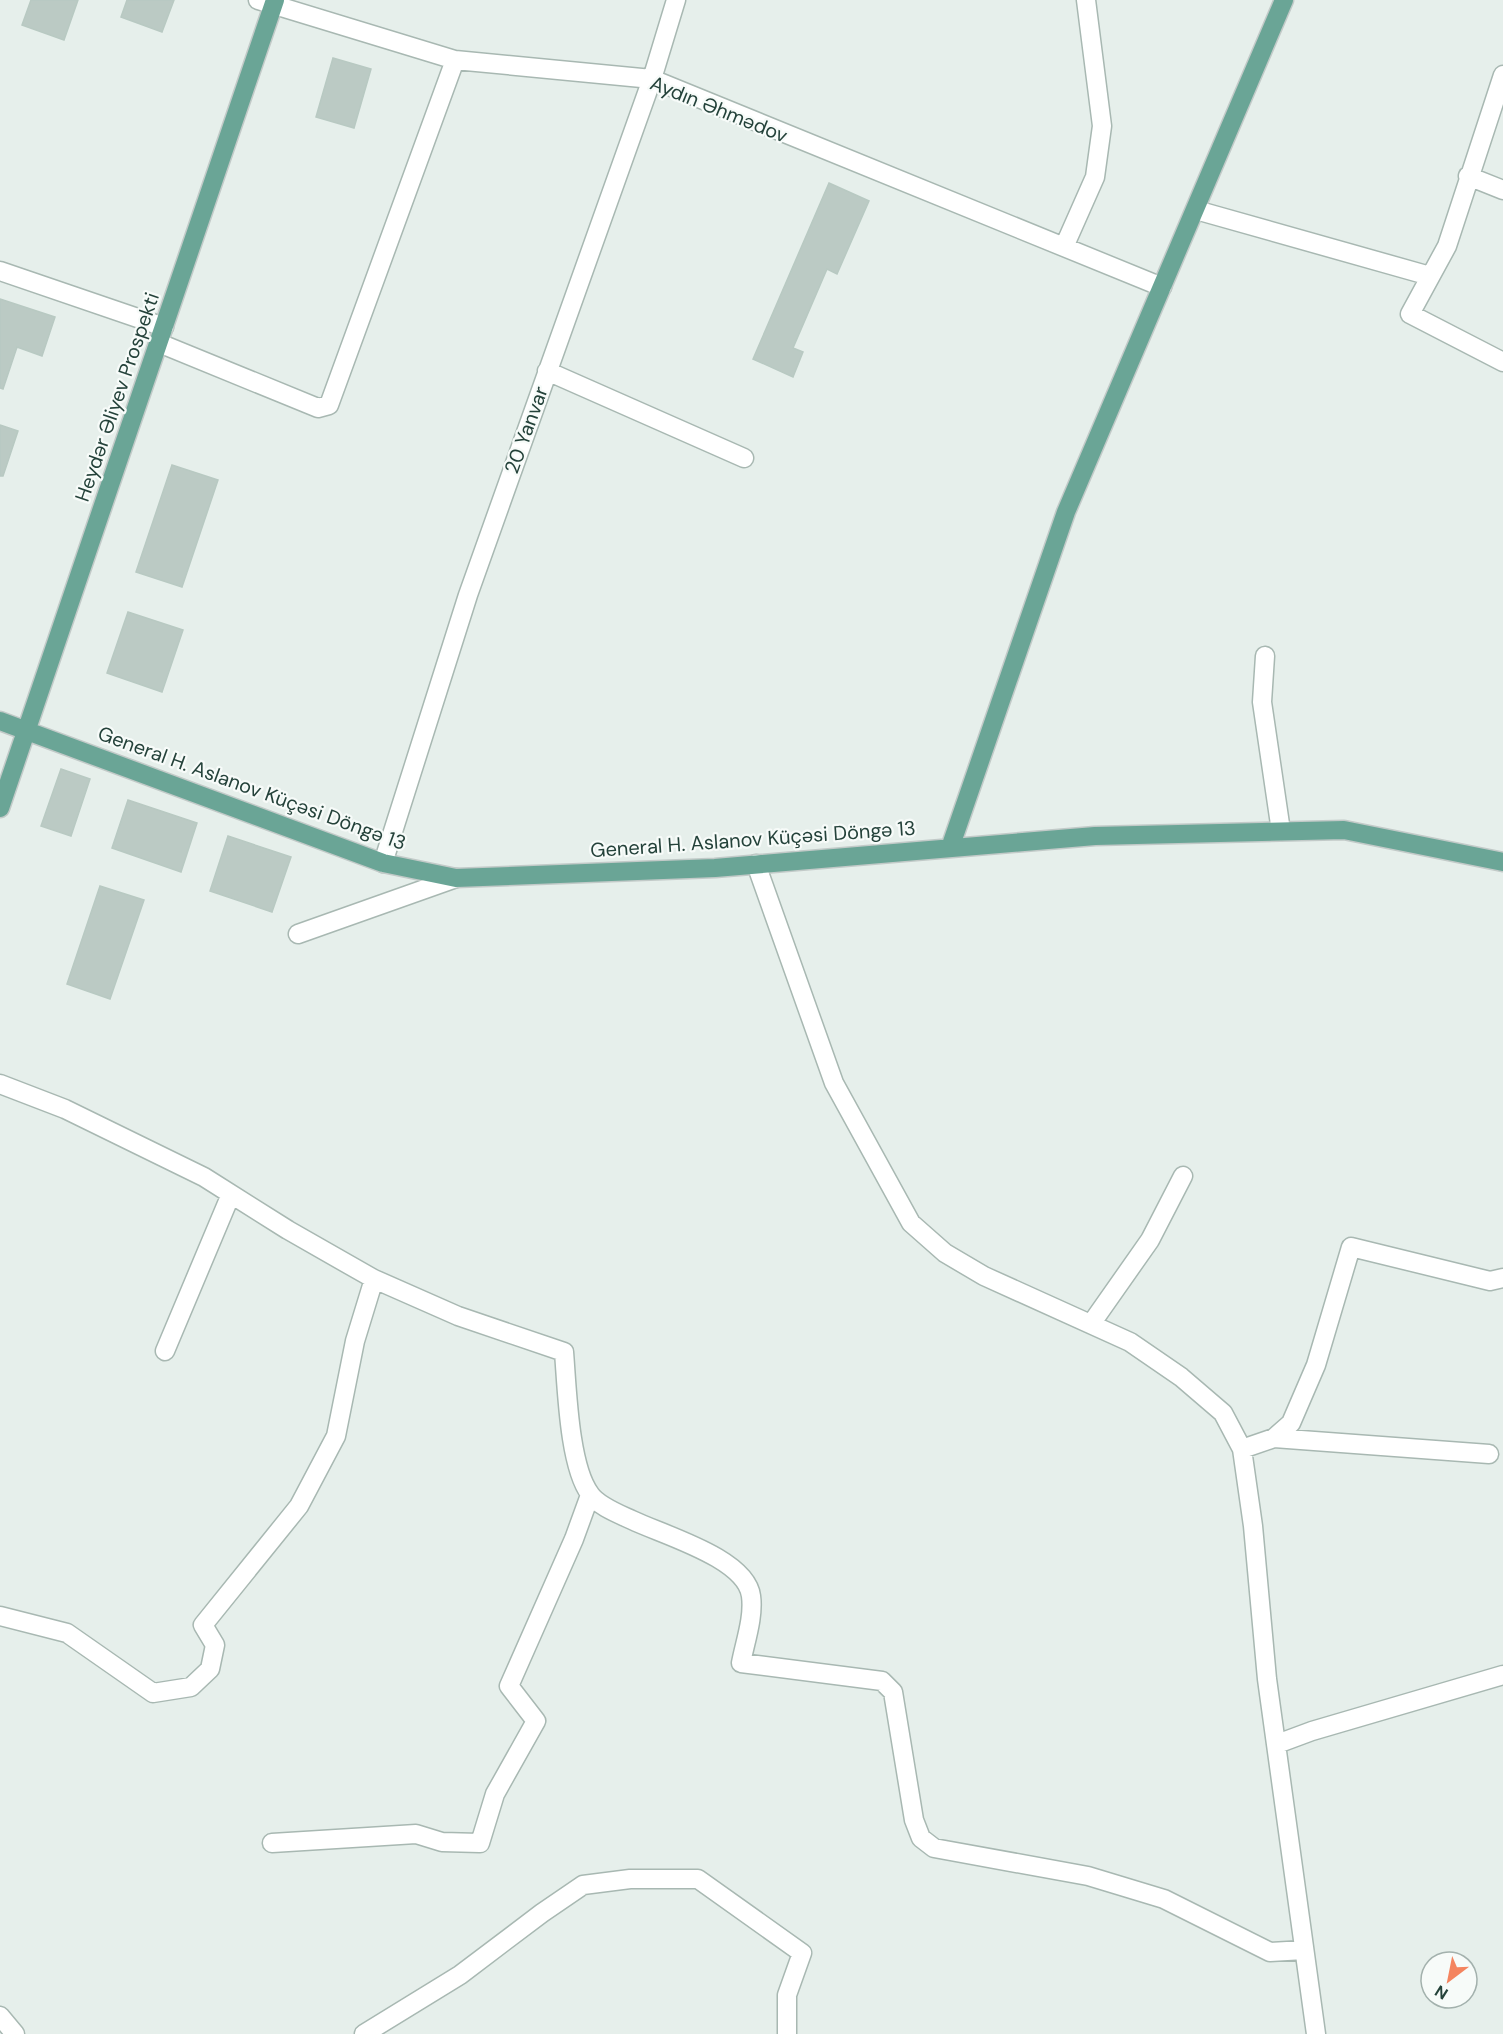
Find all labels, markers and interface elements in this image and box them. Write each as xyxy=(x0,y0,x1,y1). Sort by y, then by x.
street label: Aydın Əhmədov xyxy=(646,70,792,149)
street label: Heydər Əliyev Prospekti xyxy=(69,289,165,505)
street label: 20 Yanvar xyxy=(498,383,554,477)
street label: General H. Aslanov Küçəsi Döngə 13 xyxy=(94,720,410,856)
street label: General H. Aslanov Küçəsi Döngə 13 xyxy=(589,815,917,863)
north arrow xyxy=(1419,1950,1479,2010)
text: N xyxy=(1431,1980,1452,2004)

